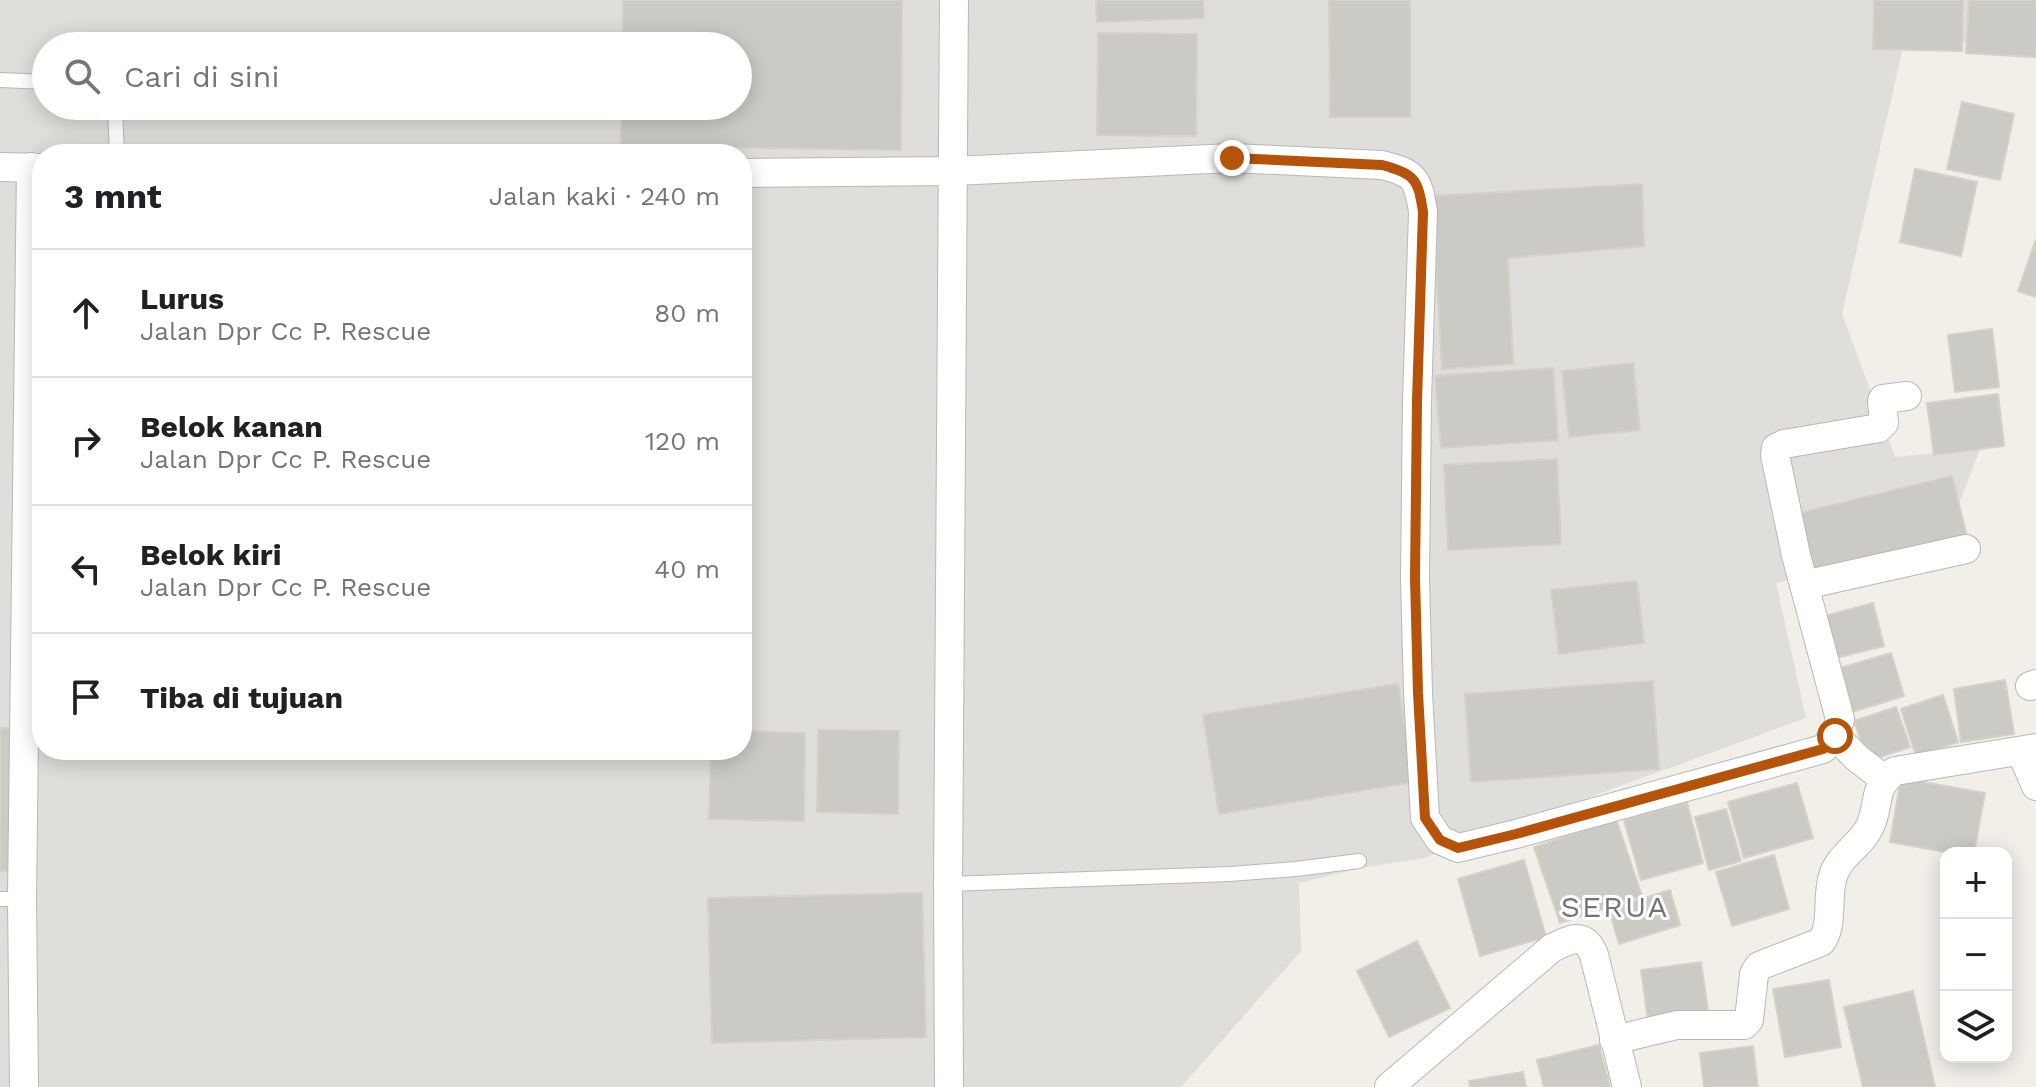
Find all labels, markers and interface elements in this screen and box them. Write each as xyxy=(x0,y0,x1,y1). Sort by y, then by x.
search box xyxy=(32,32,752,120)
icon: search xyxy=(60,54,104,98)
text: Cari di sini xyxy=(124,59,279,94)
route end xyxy=(1214,140,1250,176)
text: 3 mnt xyxy=(64,176,162,216)
text: Jalan kaki · 240 m xyxy=(489,181,720,211)
text: Lurus xyxy=(140,281,224,316)
icon: ahead xyxy=(64,291,108,335)
text: 80 m xyxy=(654,298,720,328)
text: Jalan Dpr Cc P. Rescue xyxy=(140,316,431,346)
text: Belok kanan xyxy=(140,409,323,444)
icon: right xyxy=(64,419,108,463)
text: 120 m xyxy=(645,426,720,456)
text: Jalan Dpr Cc P. Rescue xyxy=(140,444,431,474)
text: Belok kiri xyxy=(140,537,282,572)
icon: left xyxy=(64,547,108,591)
text: 40 m xyxy=(654,554,720,584)
text: Jalan Dpr Cc P. Rescue xyxy=(140,572,431,602)
icon: arrive xyxy=(64,675,108,719)
text: Tiba di tujuan xyxy=(140,680,343,715)
route start xyxy=(1817,718,1853,754)
map controls xyxy=(1940,847,2012,1063)
button: + xyxy=(1940,847,2012,919)
district label: SERUA xyxy=(1561,889,1669,924)
button: − xyxy=(1940,919,2012,991)
button: layers xyxy=(1940,991,2012,1063)

